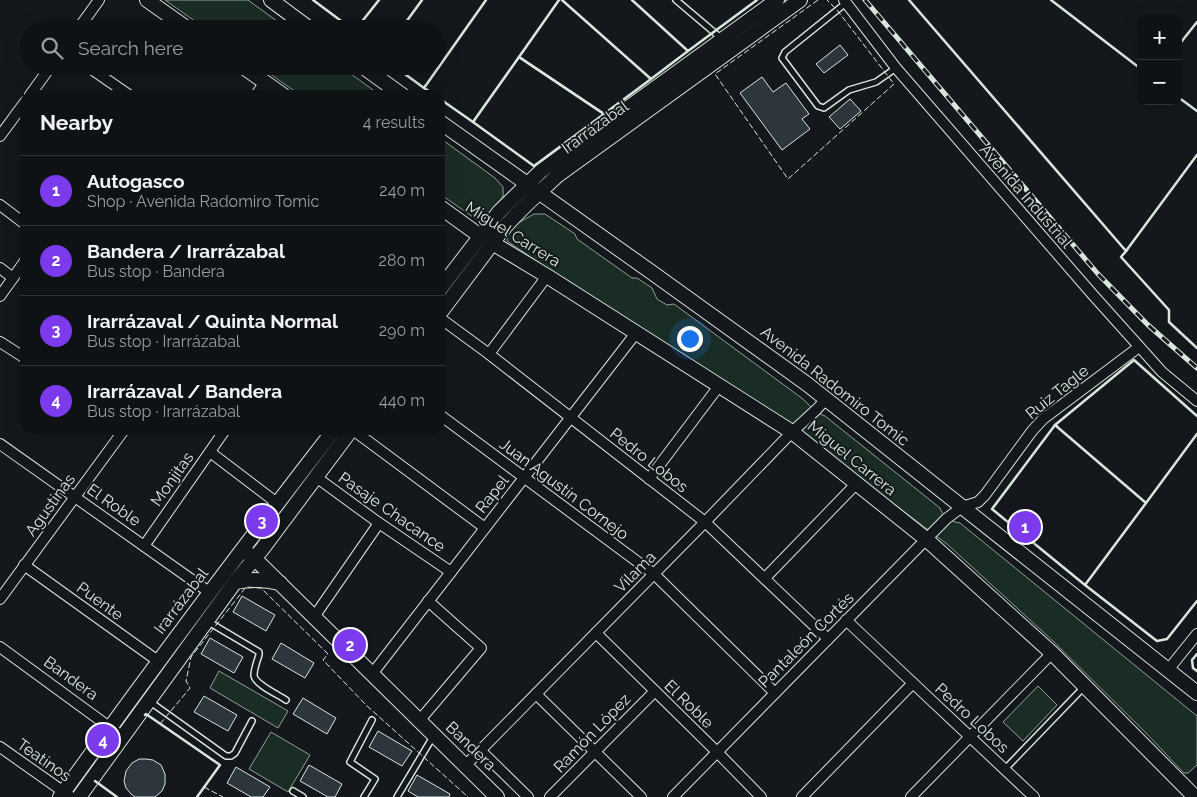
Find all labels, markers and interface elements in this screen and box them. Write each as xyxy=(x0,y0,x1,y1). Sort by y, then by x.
map controls xyxy=(1137,15,1182,105)
button: + xyxy=(1137,15,1182,60)
search box xyxy=(20,20,445,75)
icon: search xyxy=(38,34,66,62)
text: Search here xyxy=(78,37,184,59)
button: − xyxy=(1137,60,1182,105)
street label: Irarrázabal xyxy=(558,96,633,158)
text: Nearby xyxy=(40,110,113,135)
text: 4 results xyxy=(363,113,425,132)
street label: Avenida Industrial xyxy=(976,140,1077,252)
text: Autogasco xyxy=(87,170,184,192)
text: 1 xyxy=(52,181,60,200)
text: 240 m xyxy=(379,181,425,200)
text: Shop · Avenida Radomiro Tomic xyxy=(87,192,319,211)
street label: Miguel Carrera xyxy=(462,197,564,271)
text: Bandera / Irarrázabal xyxy=(87,240,285,262)
text: 2 xyxy=(51,251,61,270)
text: 280 m xyxy=(379,251,425,270)
text: Bus stop · Bandera xyxy=(87,262,225,281)
text: Irarrázaval / Quinta Normal xyxy=(87,310,338,332)
text: 3 xyxy=(52,321,60,340)
text: 290 m xyxy=(379,321,425,340)
street label: Avenida Radomiro Tomic xyxy=(757,322,913,450)
your location xyxy=(677,326,703,352)
text: Bus stop · Irarrázabal xyxy=(87,332,240,351)
street label: Ruiz Tagle xyxy=(1022,361,1092,423)
text: Irarrázaval / Bandera xyxy=(87,380,282,402)
text: 4 xyxy=(51,391,61,410)
text: 440 m xyxy=(379,391,425,410)
text: Bus stop · Irarrázabal xyxy=(87,402,240,421)
street label: Miguel Carrera xyxy=(804,416,900,500)
street label: Pedro Lobos xyxy=(606,424,692,497)
street label: Juan Agustín Cornejo xyxy=(496,434,632,544)
street label: Monjitas xyxy=(147,448,198,510)
street label: Pasaje Chacance xyxy=(335,468,449,556)
street label: Agustinas xyxy=(21,470,79,540)
street label: Rapel xyxy=(471,471,513,517)
street label: El Roble xyxy=(84,480,144,530)
pin: 3 xyxy=(246,502,278,540)
pin: 1 xyxy=(1009,508,1041,546)
street label: Vilama xyxy=(610,547,660,597)
street label: Irarrázabal xyxy=(150,564,212,638)
street label: Puente xyxy=(73,578,127,624)
street label: Pantaleón Cortés xyxy=(754,588,858,692)
pin: 2 xyxy=(334,626,366,664)
street label: Bandera xyxy=(40,652,102,704)
street label: El Roble xyxy=(660,676,718,732)
street label: Pedro Lobos xyxy=(931,679,1013,757)
street label: Ramón López xyxy=(550,689,634,776)
street label: Bandera xyxy=(442,718,500,774)
pin: 4 xyxy=(87,721,119,759)
street label: Teatinos xyxy=(13,735,75,786)

